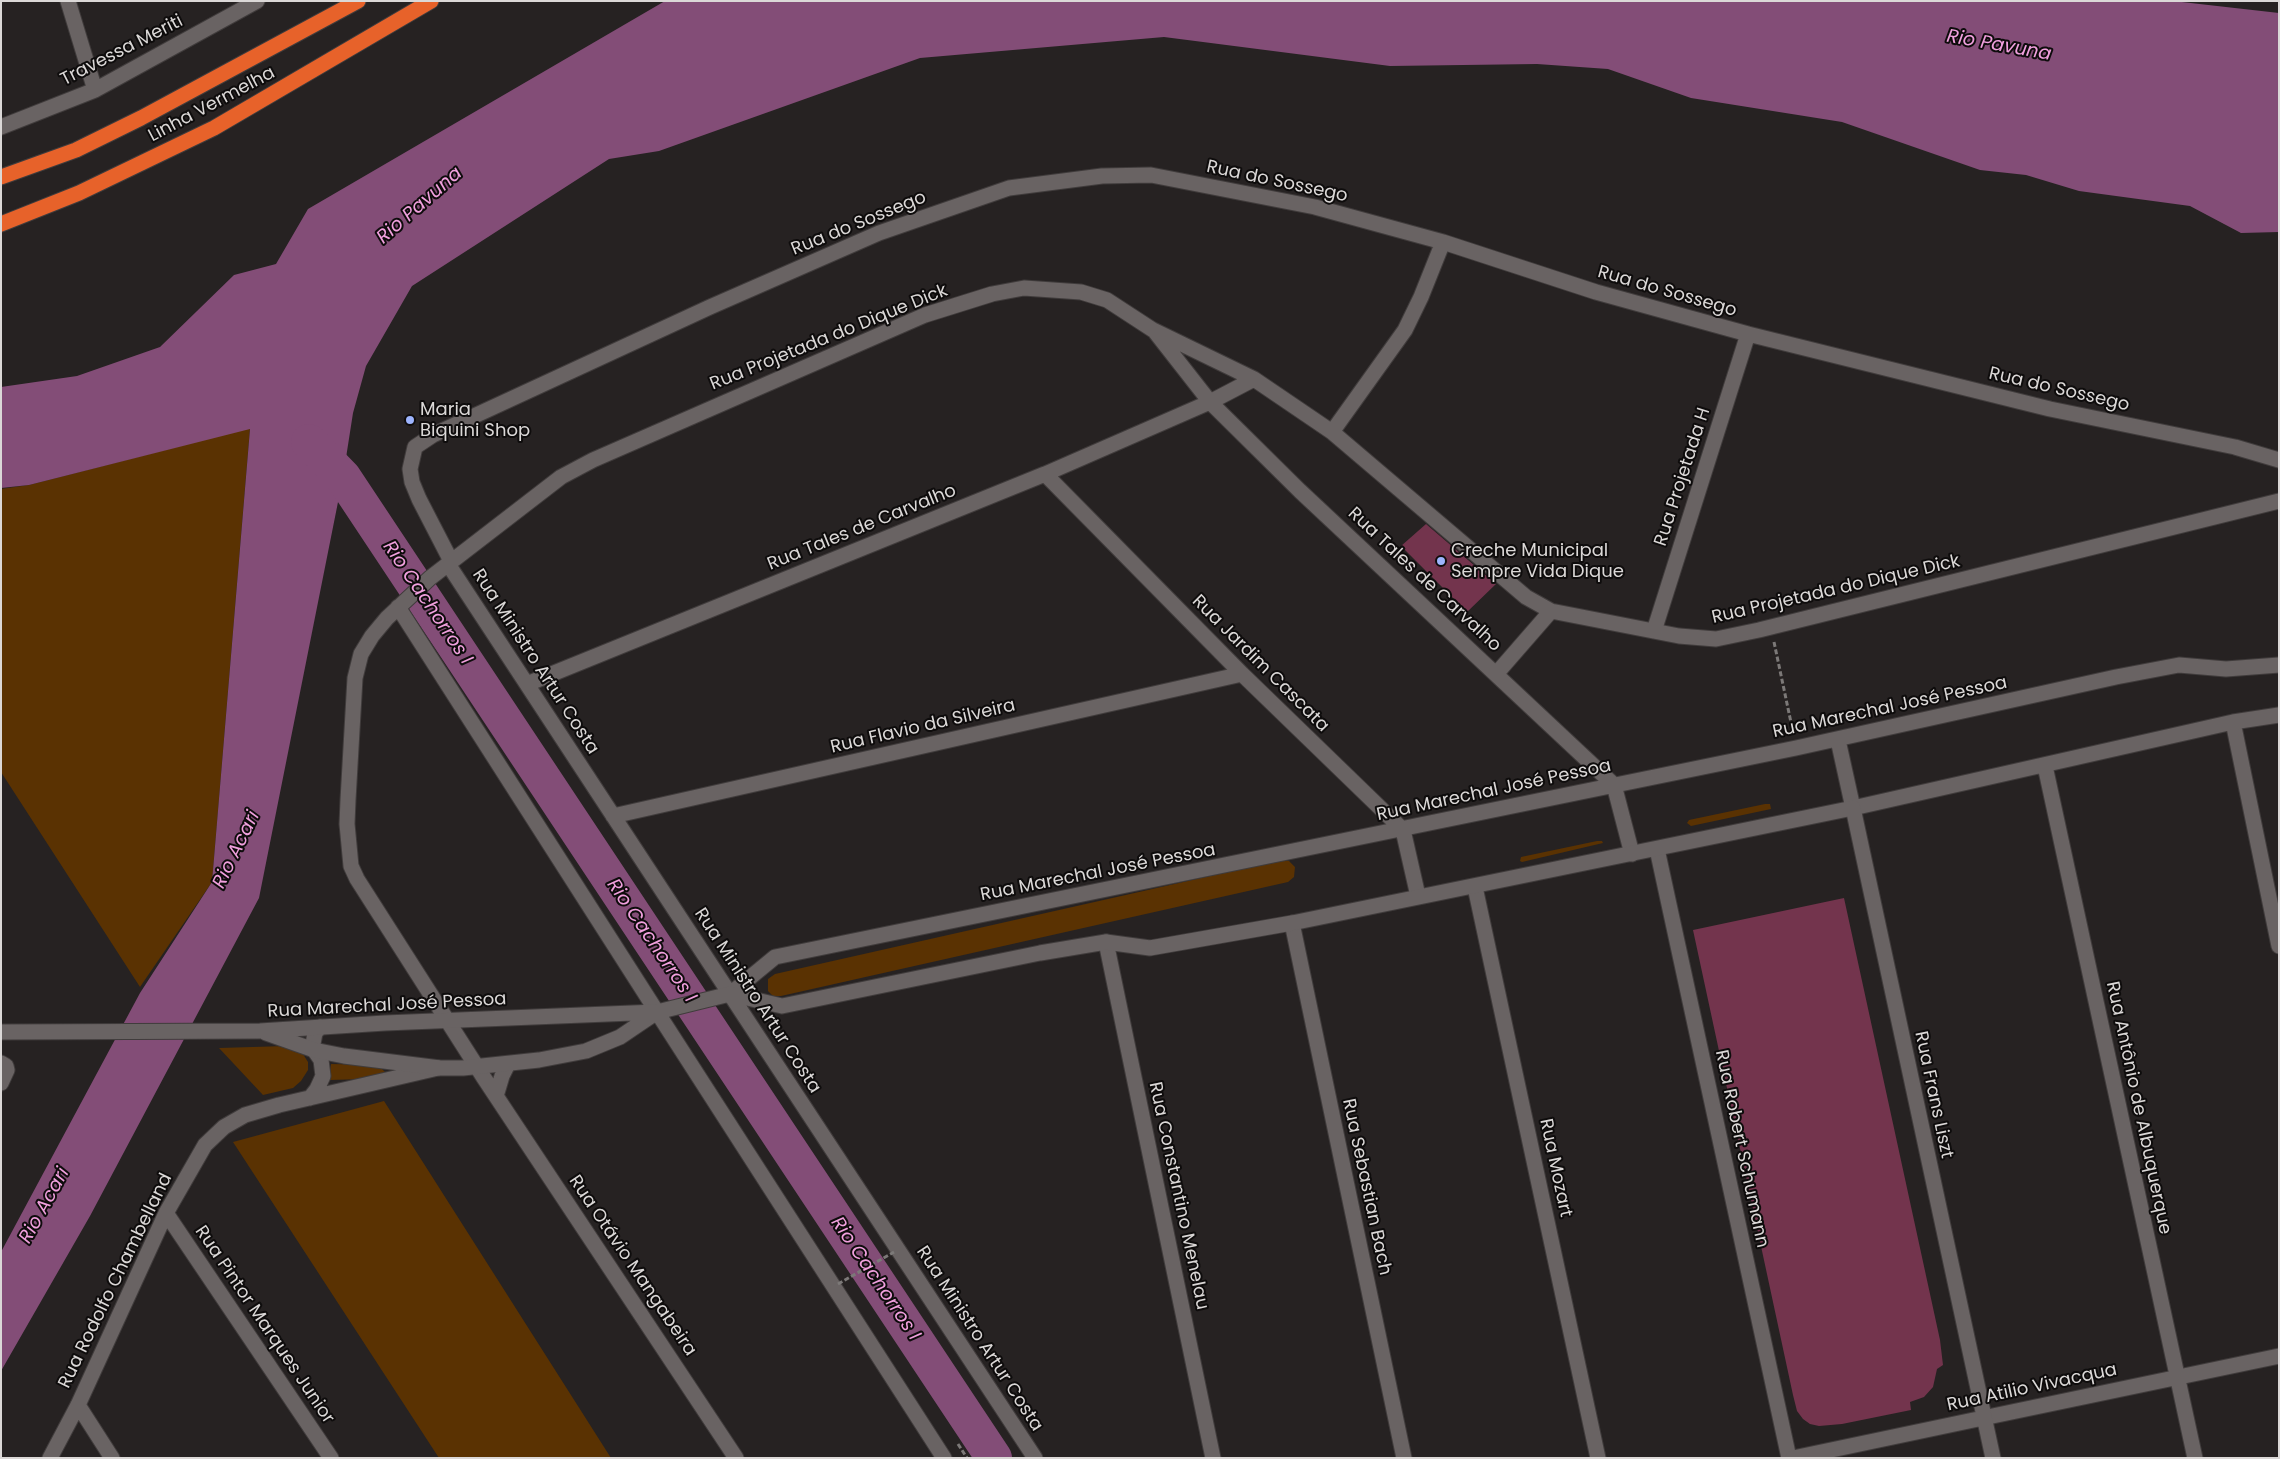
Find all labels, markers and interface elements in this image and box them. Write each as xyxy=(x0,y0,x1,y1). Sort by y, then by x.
street label: Travessa Meriti xyxy=(57,11,187,91)
water label: Rio Pavuna xyxy=(1945,26,2053,66)
street label: Linha Vermelha xyxy=(145,63,279,147)
street label: Rua do Sossego xyxy=(1204,157,1350,207)
water label: Rio Pavuna xyxy=(373,163,467,249)
street label: Rua do Sossego xyxy=(788,187,930,261)
street label: Rua do Sossego xyxy=(1595,262,1739,322)
street label: Rua Projetada do Dique Dick xyxy=(707,280,951,396)
street label: Rua do Sossego xyxy=(1987,363,2131,417)
place label: Maria Biquini Shop xyxy=(420,399,530,442)
street label: Rua Projetada H xyxy=(1650,405,1716,549)
marker: Maria Biquini Shop xyxy=(404,414,416,426)
street label: Rua Tales de Carvalho xyxy=(764,480,960,576)
street label: Rua Tales de Carvalho xyxy=(1343,503,1505,657)
water label: Rio Cachorros I xyxy=(377,537,477,669)
place label: Creche Municipal Sempre Vida Dique xyxy=(1451,540,1624,582)
street label: Rua Projetada do Dique Dick xyxy=(1710,551,1962,629)
marker: Creche Municipal Sempre Vida Dique xyxy=(1435,555,1447,567)
street label: Rua Ministro Artur Costa xyxy=(467,565,603,759)
street label: Rua Jardim Cascata xyxy=(1187,591,1333,737)
street label: Rua Marechal José Pessoa xyxy=(1771,673,2009,743)
street label: Rua Flavio da Silveira xyxy=(828,695,1018,759)
street label: Rua Marechal José Pessoa xyxy=(1375,756,1613,826)
water label: Rio Acari xyxy=(209,808,265,892)
street label: Rua Marechal José Pessoa xyxy=(978,840,1218,906)
water label: Rio Cachorros I xyxy=(601,875,701,1007)
street label: Rua Ministro Artur Costa xyxy=(689,904,825,1098)
street label: Rua Antônio de Albuquerque xyxy=(2101,979,2175,1237)
street label: Rua Marechal José Pessoa xyxy=(267,989,507,1023)
street label: Rua Frans Liszt xyxy=(1909,1029,1957,1161)
street label: Rua Robert Schumann xyxy=(1709,1048,1773,1250)
street label: Rua Constantino Menelau xyxy=(1143,1080,1213,1312)
street label: Rua Sebastian Bach xyxy=(1337,1097,1395,1277)
street label: Rua Mozart xyxy=(1534,1117,1576,1219)
water label: Rio Acari xyxy=(15,1164,75,1248)
street label: Rua Rodolfo Chambelland xyxy=(54,1170,178,1392)
street label: Rua Otávio Mangabeira xyxy=(563,1172,701,1360)
water label: Rio Cachorros I xyxy=(825,1213,925,1345)
street label: Rua Pintor Marques Junior xyxy=(190,1222,338,1428)
street label: Rua Ministro Artur Costa xyxy=(911,1242,1047,1436)
street label: Rua Atilio Vivacqua xyxy=(1945,1359,2119,1417)

